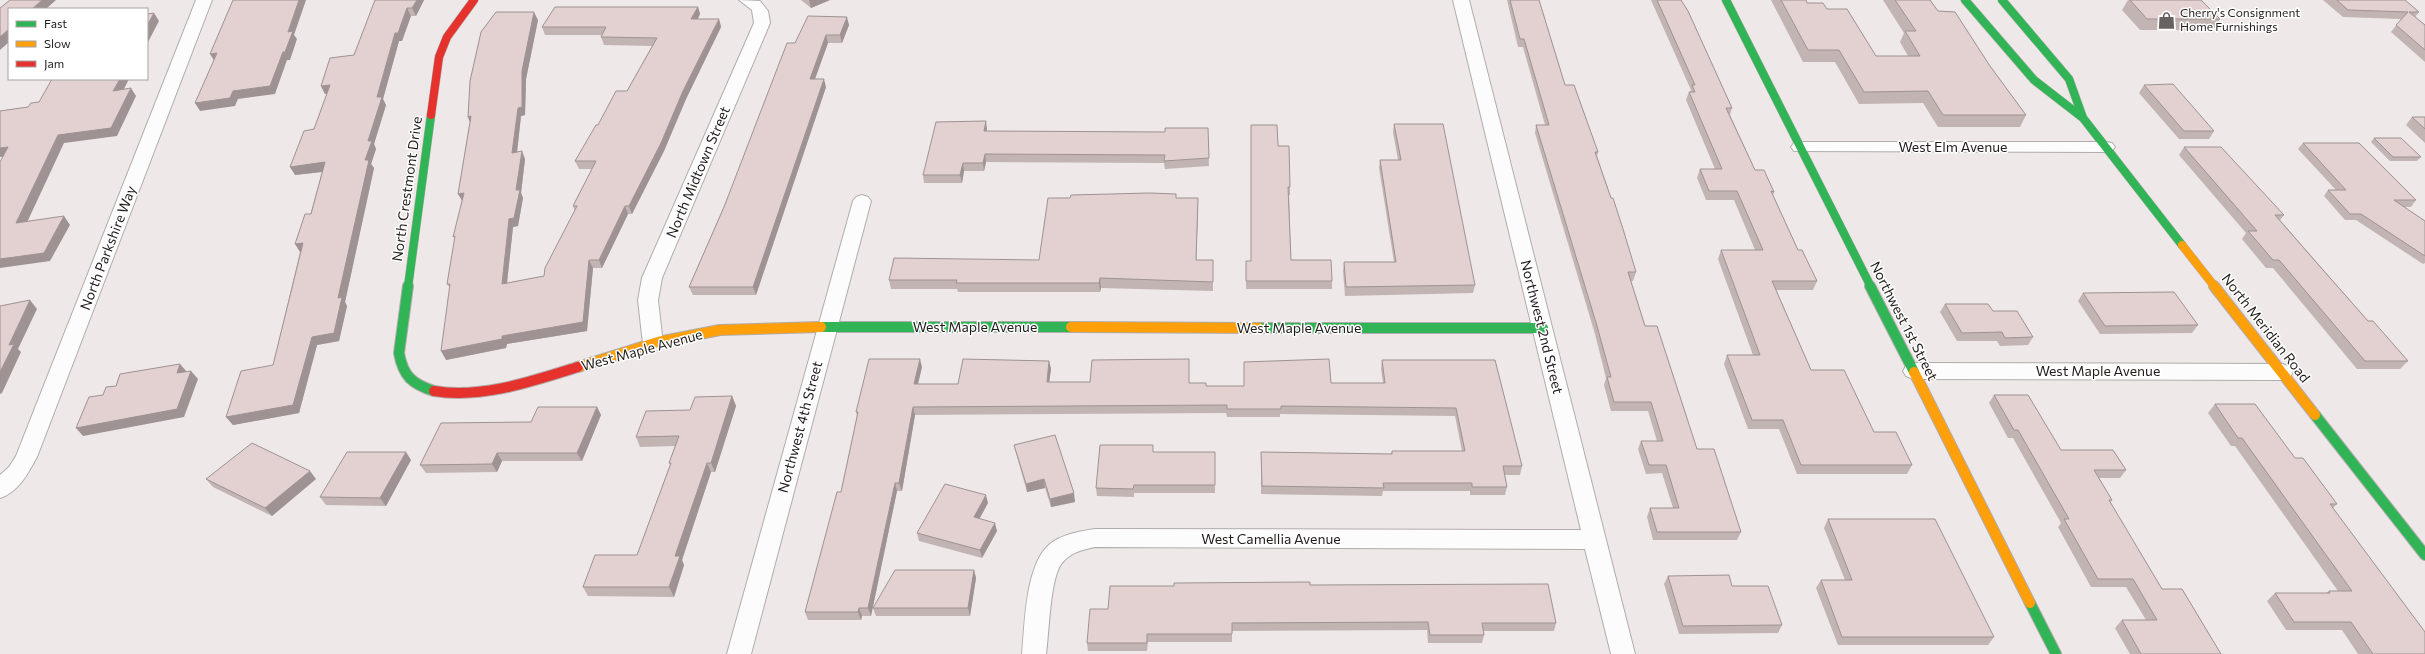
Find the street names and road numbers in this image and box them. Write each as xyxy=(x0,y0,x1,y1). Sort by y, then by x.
street label: North Midtown Street xyxy=(662,103,733,240)
street label: North Crestmont Drive xyxy=(388,115,425,263)
street label: West Elm Avenue xyxy=(1899,138,2007,155)
street label: North Parkshire Way xyxy=(76,183,139,312)
street label: Northwest 2nd Street xyxy=(1518,258,1567,396)
street label: Northwest 1st Street xyxy=(1867,258,1942,383)
street label: North Meridian Road xyxy=(2219,270,2314,385)
street label: West Maple Avenue xyxy=(913,318,1037,335)
street label: West Maple Avenue xyxy=(1237,319,1361,336)
street label: West Maple Avenue xyxy=(579,325,704,374)
street label: Northwest 4th Street xyxy=(774,359,825,495)
street label: West Maple Avenue xyxy=(2036,362,2160,379)
street label: West Camellia Avenue xyxy=(1201,530,1341,547)

